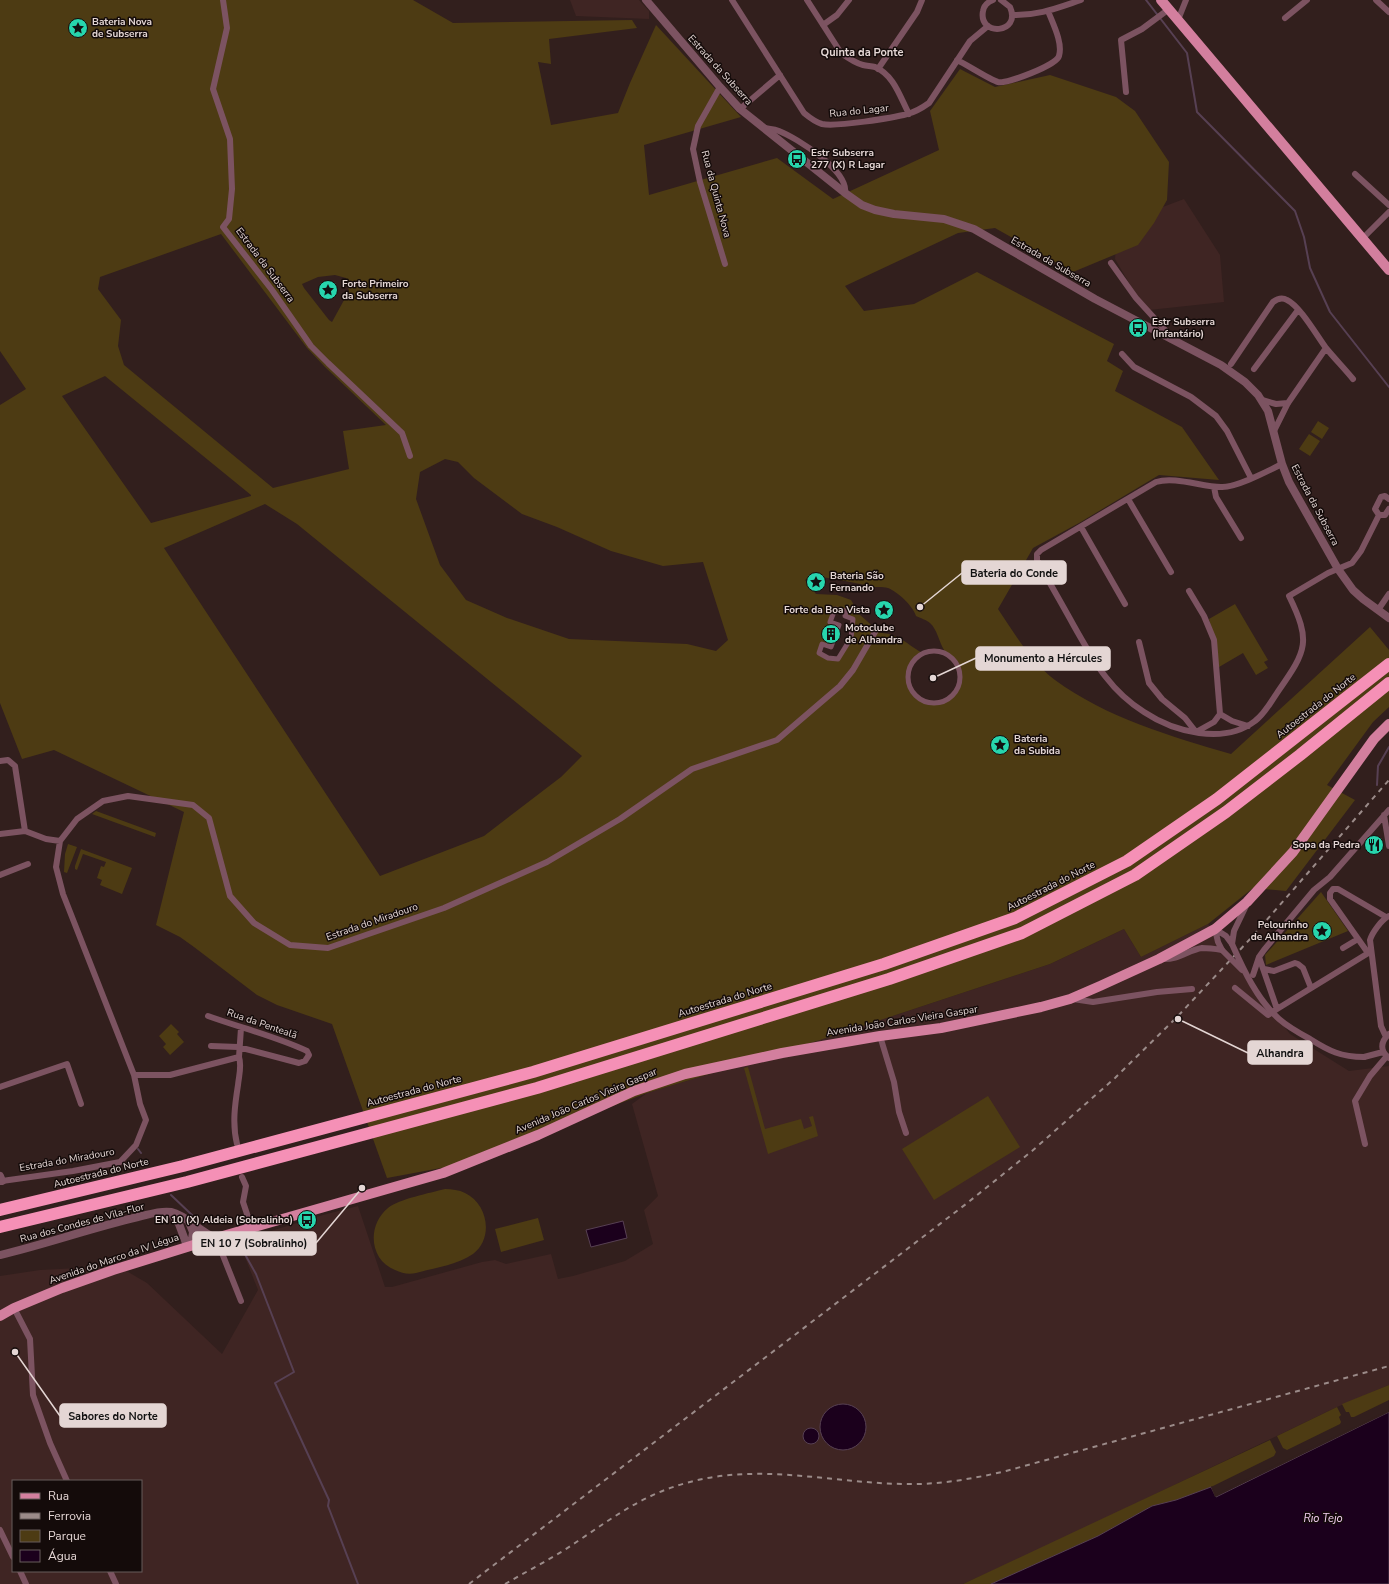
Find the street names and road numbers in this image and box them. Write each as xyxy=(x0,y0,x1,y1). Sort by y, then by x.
street label: Estrada da Subserra xyxy=(685,32,755,108)
street label: Rua do Lagar xyxy=(829,101,890,121)
street label: Rua da Quinta Nova xyxy=(698,149,734,239)
street label: Estrada da Subserra xyxy=(232,225,298,305)
street label: Estrada da Subserra xyxy=(1008,233,1094,291)
street label: Estrada da Subserra xyxy=(1288,462,1342,548)
street label: Autoestrada do Norte xyxy=(1273,670,1359,742)
street label: Autoestrada do Norte xyxy=(1004,858,1098,914)
street label: Estrada do Miradouro xyxy=(324,900,420,944)
street label: Autoestrada do Norte xyxy=(676,979,774,1021)
street label: Avenida João Carlos Vieira Gaspar xyxy=(825,1002,979,1040)
street label: Rua da Pentealã xyxy=(225,1005,299,1043)
street label: Avenida João Carlos Vieira Gaspar xyxy=(513,1065,660,1137)
street label: Autoestrada do Norte xyxy=(365,1072,463,1110)
street label: Estrada do Miradouro xyxy=(18,1145,116,1175)
street label: Autoestrada do Norte xyxy=(52,1154,150,1192)
street label: Rua dos Condes de Vila-Flor xyxy=(18,1200,146,1246)
street label: Avenida do Marco da IV Légua xyxy=(47,1230,181,1288)

